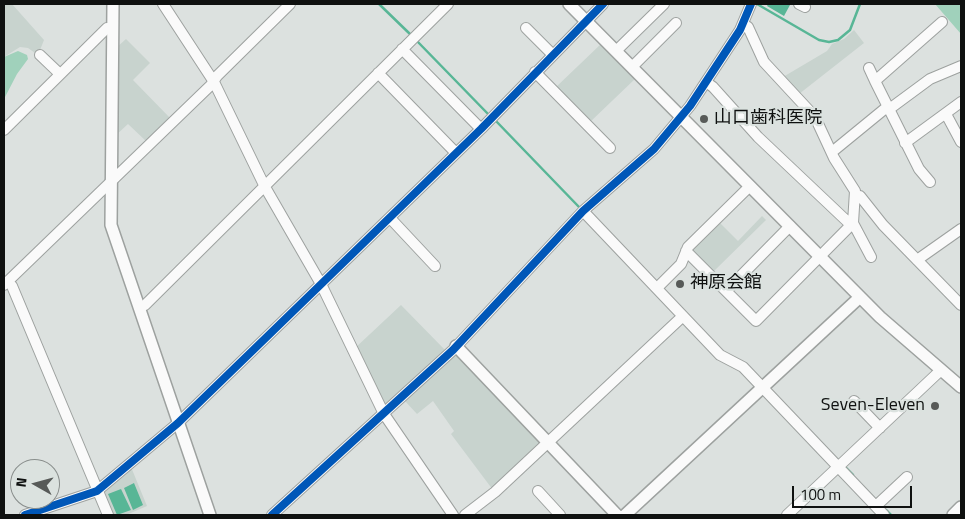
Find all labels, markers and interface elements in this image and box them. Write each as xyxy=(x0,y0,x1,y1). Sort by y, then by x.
place label: 山口歯科医院 xyxy=(714,108,822,130)
marker: 山口歯科医院 xyxy=(698,113,710,125)
place label: 神原会館 xyxy=(690,273,762,295)
marker: 神原会館 xyxy=(674,278,686,290)
place label: Seven-Eleven xyxy=(821,395,925,417)
marker: Seven-Eleven xyxy=(929,400,941,412)
north arrow xyxy=(10,459,60,509)
text: N xyxy=(10,476,32,488)
scale bar xyxy=(795,476,915,508)
text: 100 m xyxy=(800,483,841,506)

